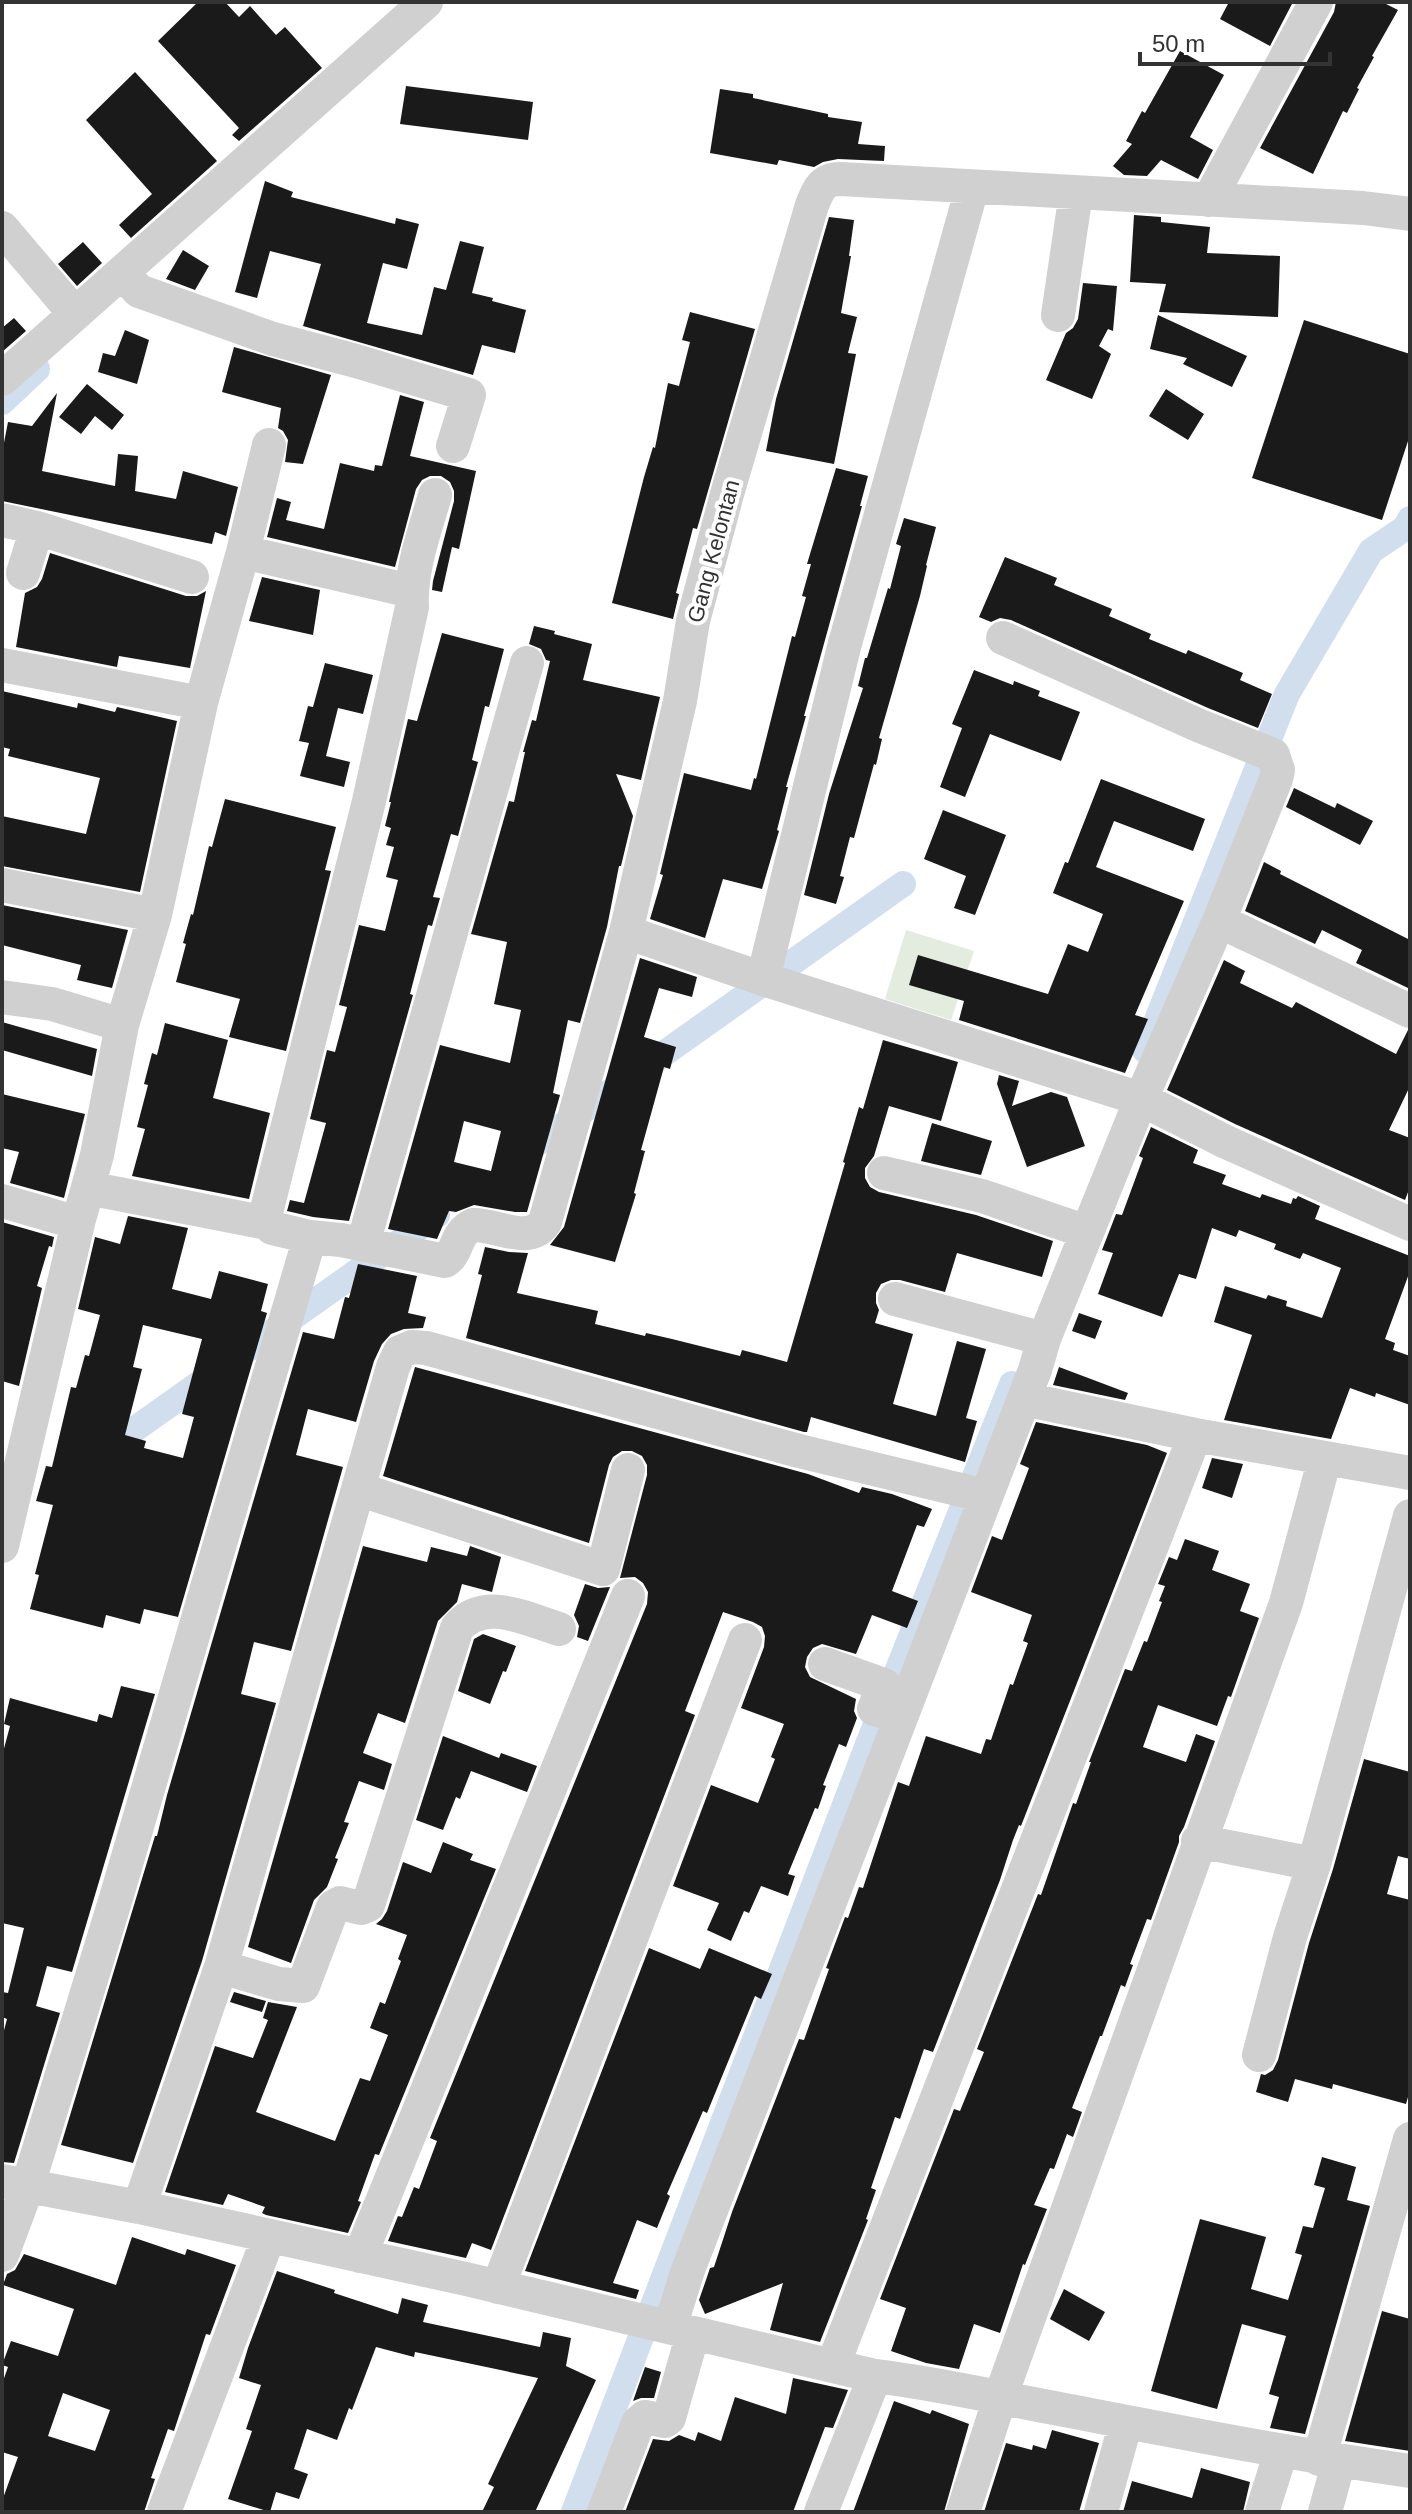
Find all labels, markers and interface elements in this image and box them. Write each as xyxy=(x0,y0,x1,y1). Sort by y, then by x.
scale bar xyxy=(1140,16,1330,66)
text: 50 m xyxy=(1152,30,1205,57)
street label: Gang Kelontan xyxy=(682,477,745,625)

